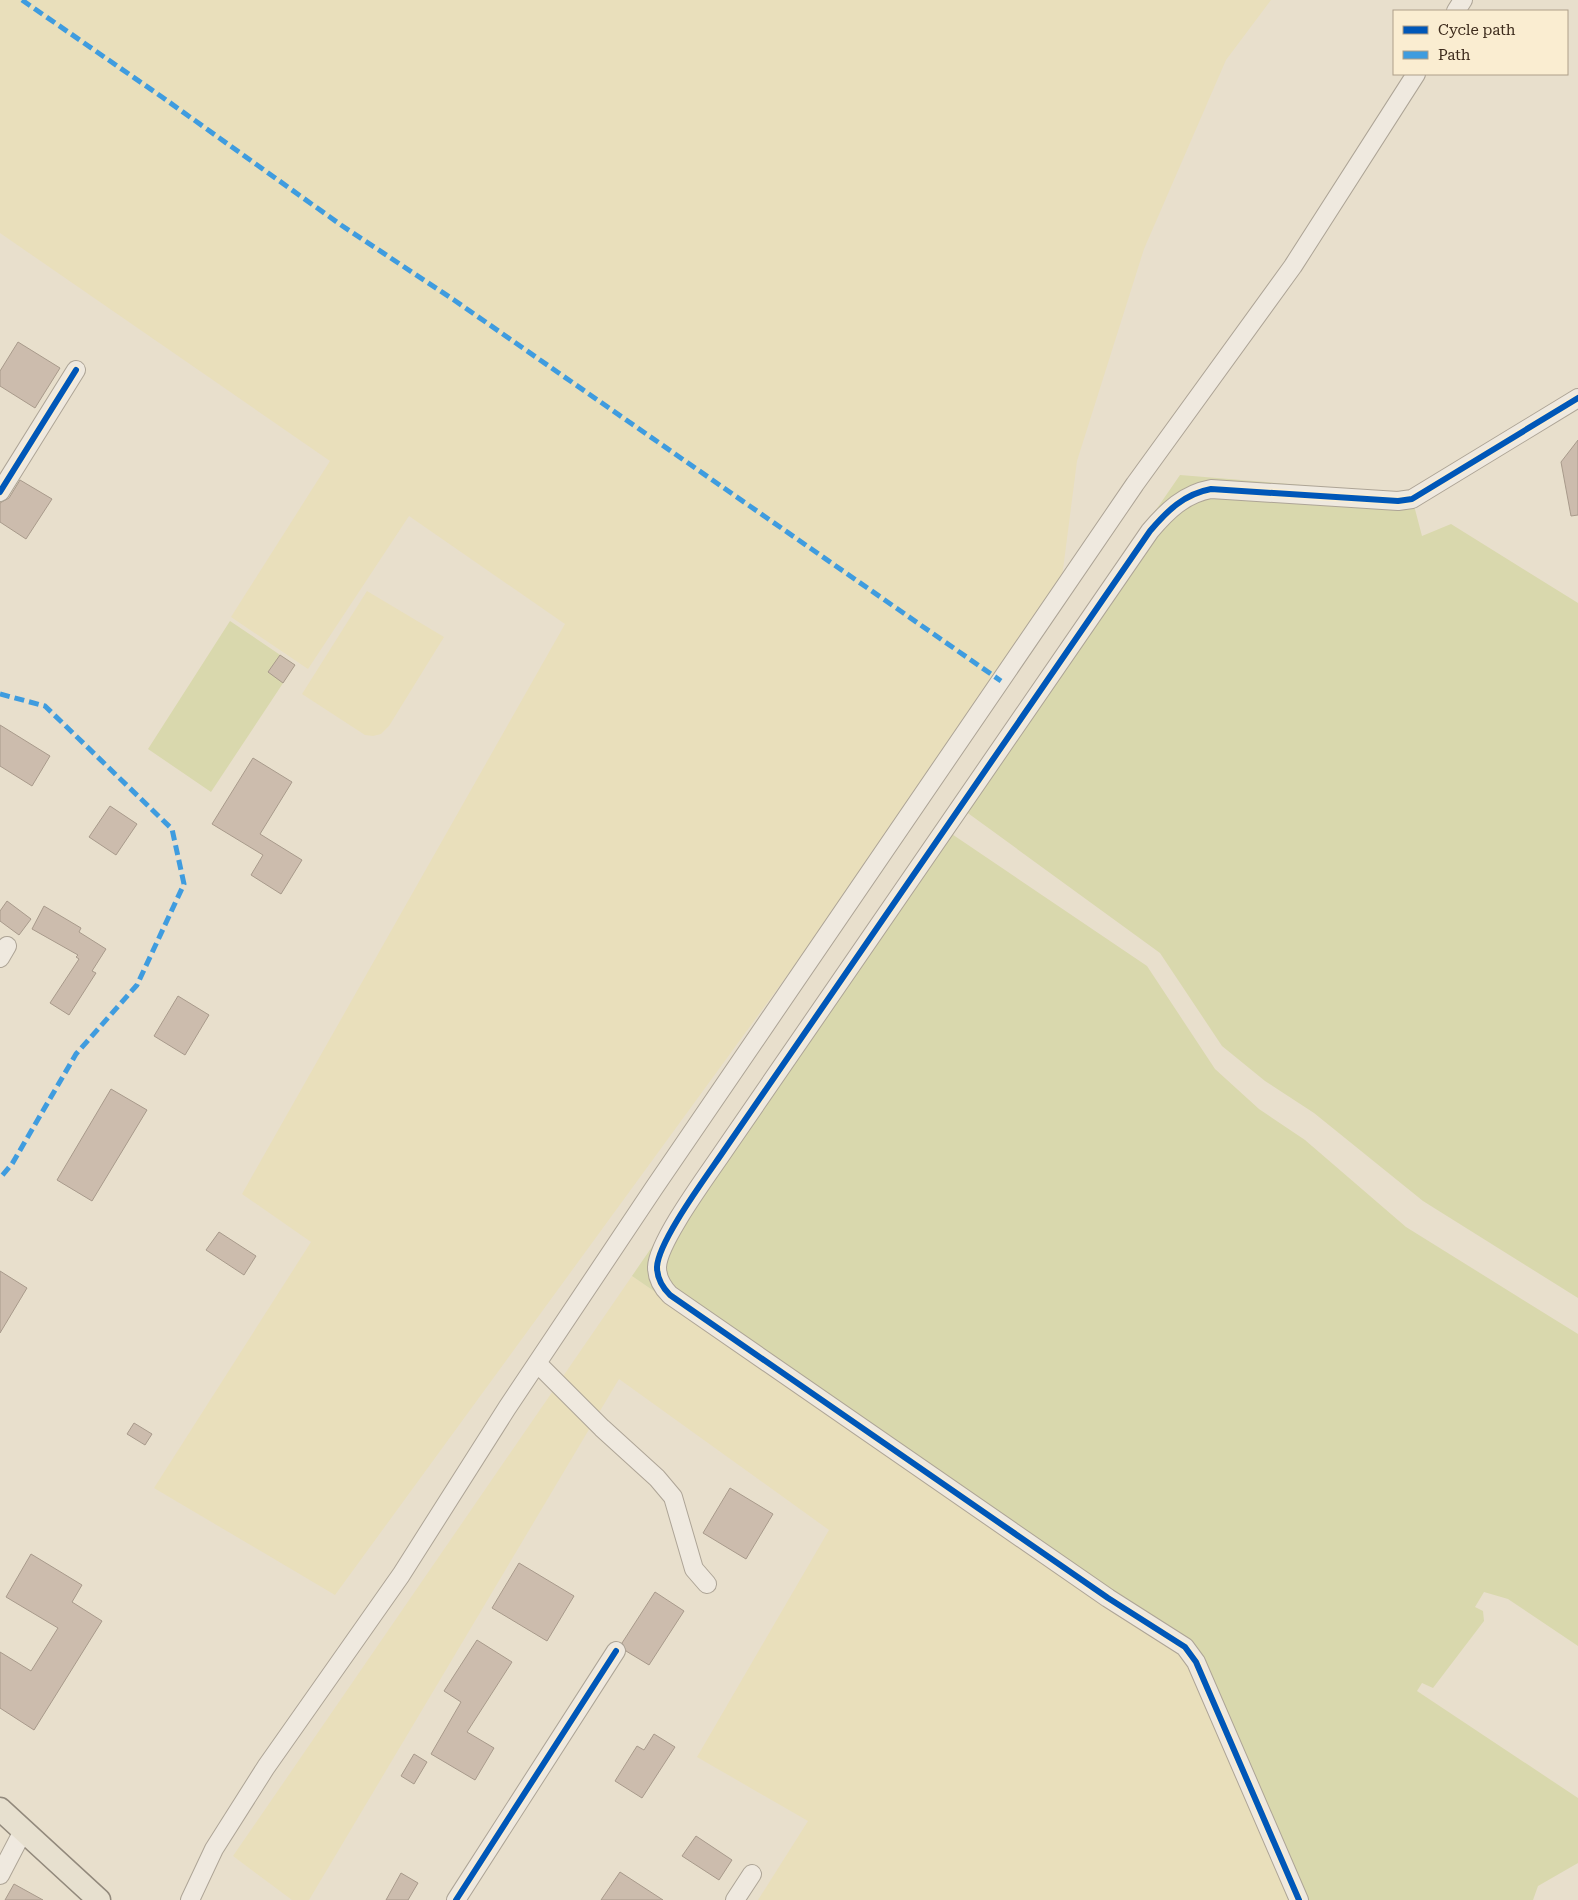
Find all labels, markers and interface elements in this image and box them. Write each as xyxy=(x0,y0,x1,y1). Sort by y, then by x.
legend xyxy=(1393,10,1568,75)
text: Cycle path xyxy=(1438,21,1516,39)
text: Path xyxy=(1438,46,1471,64)

